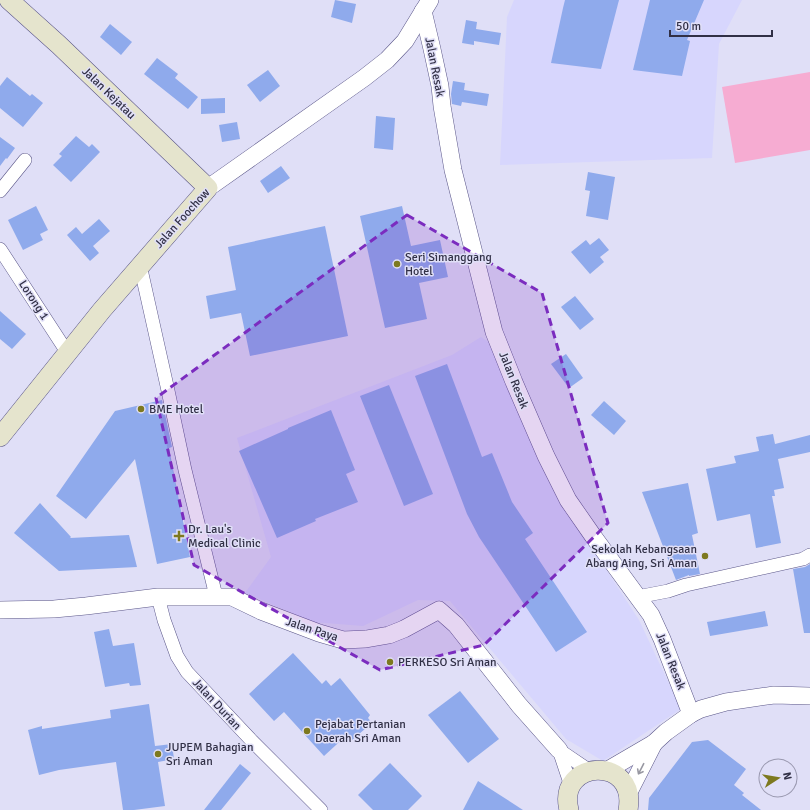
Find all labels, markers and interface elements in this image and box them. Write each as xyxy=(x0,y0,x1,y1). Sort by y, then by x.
scale bar xyxy=(670,12,772,38)
text: 50 m xyxy=(676,19,701,34)
street label: Jalan Resak xyxy=(421,36,448,98)
street label: Jalan Kejatau xyxy=(79,64,139,123)
street label: Jalan Foochow xyxy=(152,185,213,251)
place label: Seri Simanggang Hotel xyxy=(405,250,492,279)
marker: Seri Simanggang Hotel xyxy=(392,259,402,269)
street label: Lorong 1 xyxy=(15,277,52,323)
street label: Jalan Resak xyxy=(495,349,532,411)
place label: BME Hotel xyxy=(149,402,204,417)
marker: BME Hotel xyxy=(136,404,146,414)
place label: Dr. Lau's Medical Clinic xyxy=(188,522,261,551)
marker: Dr. Lau's Medical Clinic xyxy=(173,530,185,542)
place label: Sekolah Kebangsaan Abang Aing, Sri Aman xyxy=(586,542,697,571)
marker: Sekolah Kebangsaan Abang Aing, Sri Aman xyxy=(700,551,710,561)
street label: Jalan Paya xyxy=(284,614,340,645)
street label: Jalan Resak xyxy=(652,630,689,692)
place label: PERKESO Sri Aman xyxy=(398,655,497,670)
marker: PERKESO Sri Aman xyxy=(385,657,395,667)
street label: Jalan Durian xyxy=(189,676,244,733)
place label: Pejabat Pertanian Daerah Sri Aman xyxy=(315,717,406,746)
marker: Pejabat Pertanian Daerah Sri Aman xyxy=(302,726,312,736)
place label: JUPEM Bahagian Sri Aman xyxy=(166,740,253,769)
marker: JUPEM Bahagian Sri Aman xyxy=(153,749,163,759)
north arrow xyxy=(758,758,798,798)
one-way arrow xyxy=(637,762,644,774)
text: N xyxy=(780,771,794,781)

